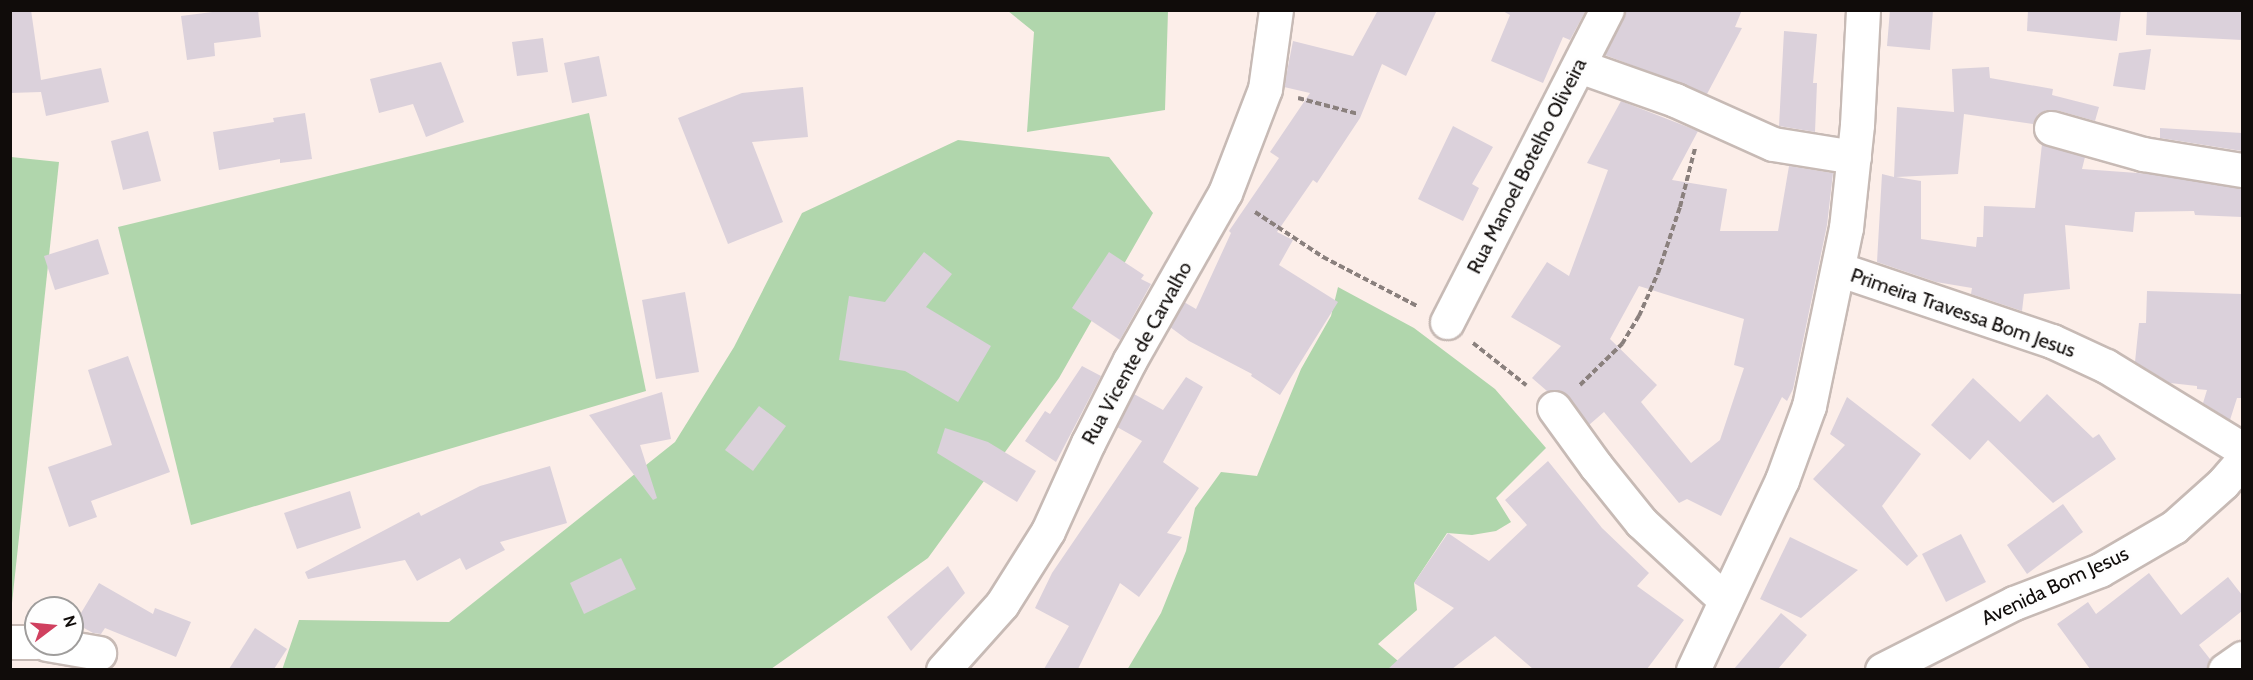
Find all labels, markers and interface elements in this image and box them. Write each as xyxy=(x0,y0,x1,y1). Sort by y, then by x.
street label: Rua Manoel Botelho Oliveira xyxy=(1462,54,1592,278)
street label: Rua Vicente de Carvalho xyxy=(1077,257,1197,449)
street label: Primeira Travessa Bom Jesus xyxy=(1847,263,2079,363)
street label: Avenida Bom Jesus xyxy=(1978,541,2132,631)
north arrow xyxy=(24,596,84,656)
text: N xyxy=(59,613,81,630)

